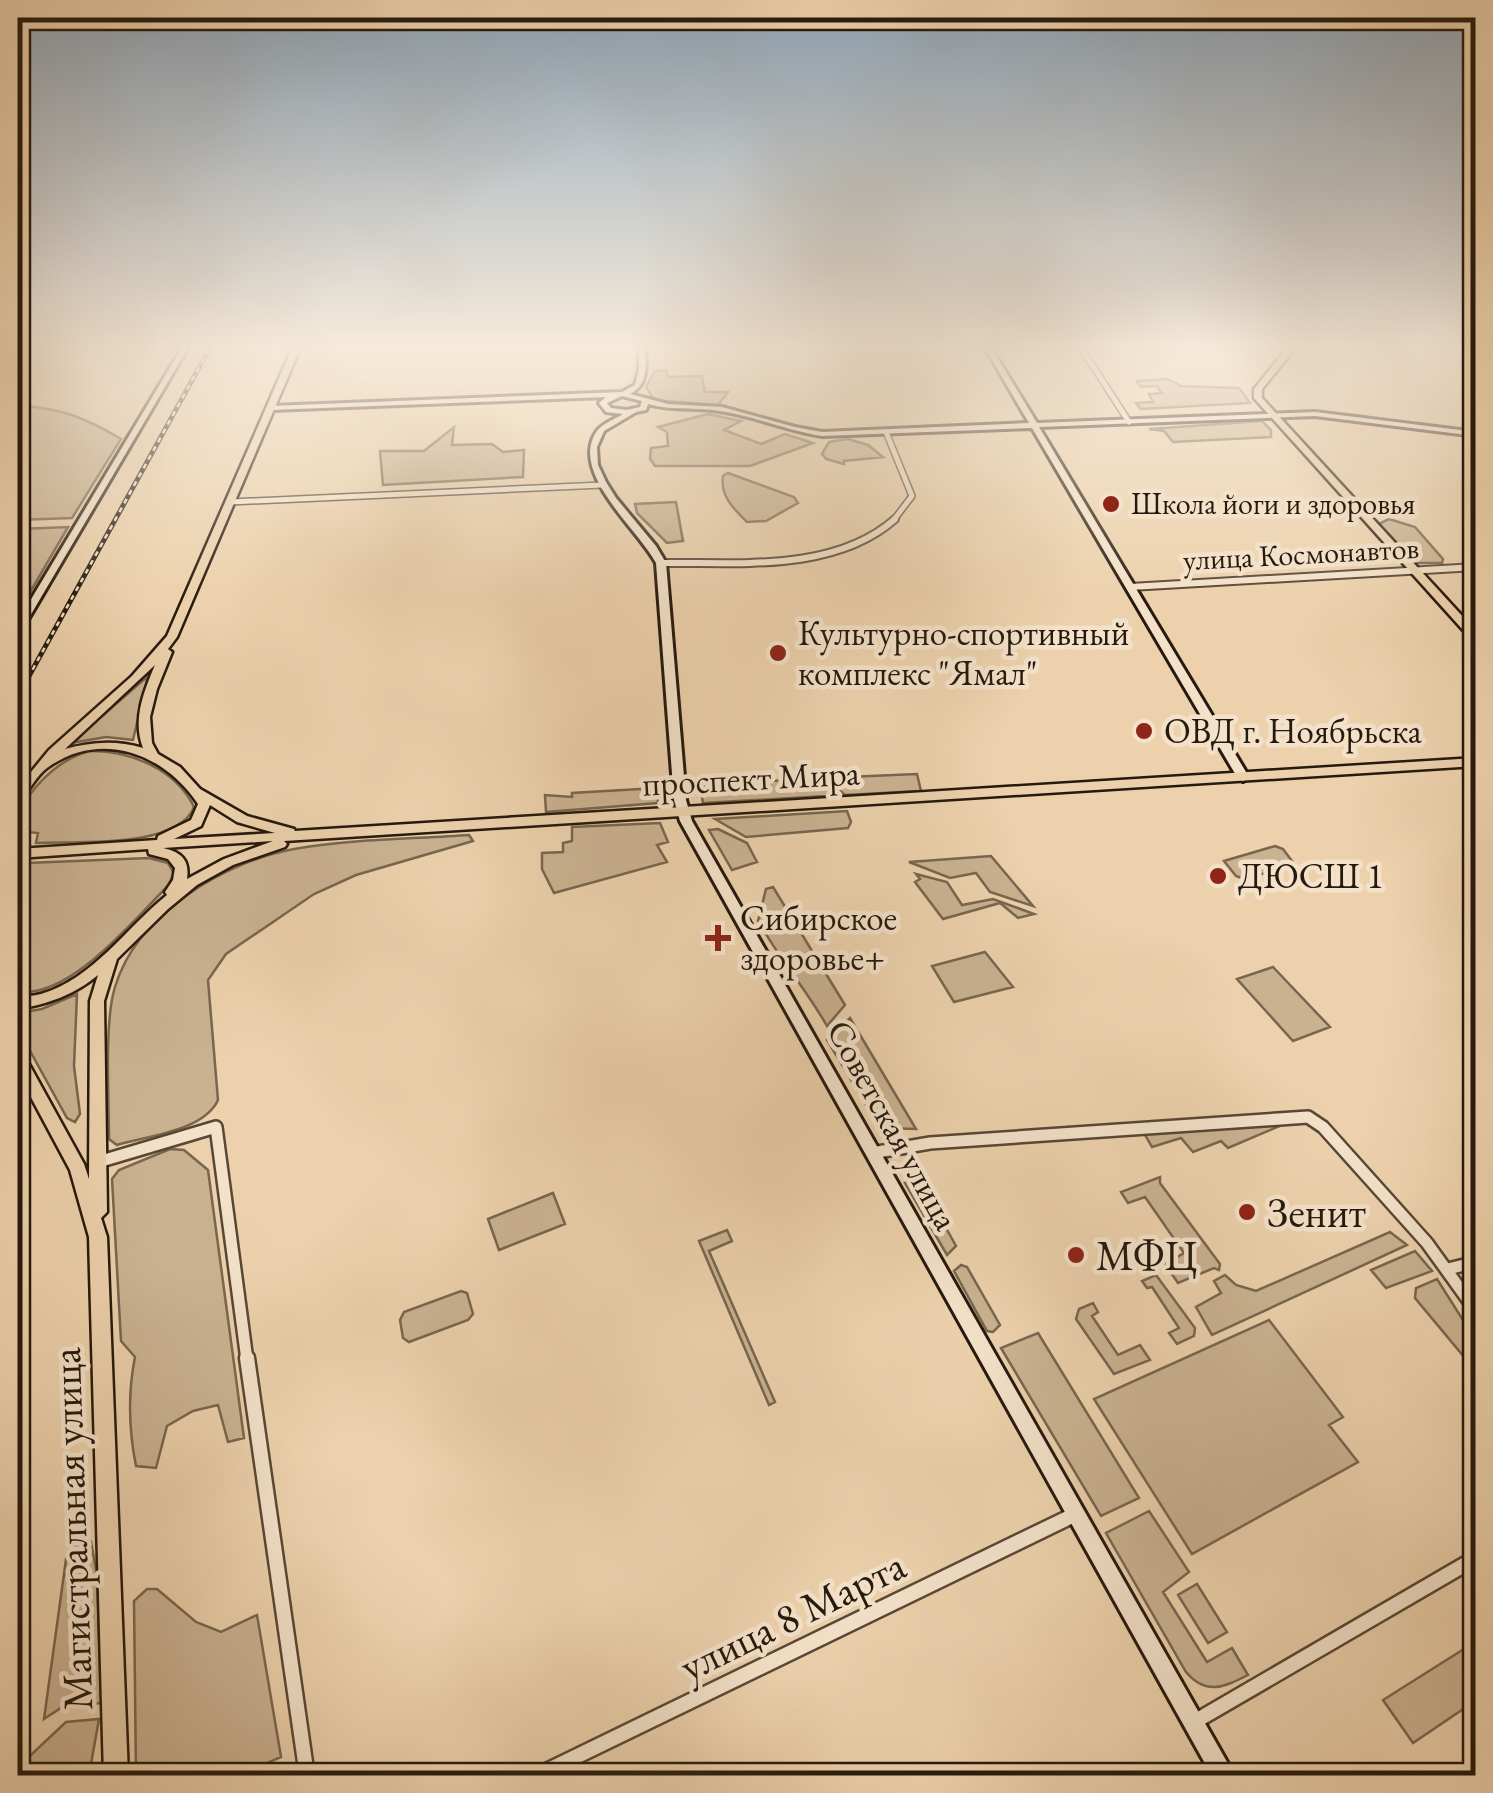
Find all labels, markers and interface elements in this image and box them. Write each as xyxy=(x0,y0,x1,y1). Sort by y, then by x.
place label: Школа йоги и здоровья xyxy=(1131,484,1415,523)
marker: Школа йоги и здоровья xyxy=(1100,493,1122,515)
street label: улица Космонавтов xyxy=(1182,528,1420,579)
place label: Культурно-спортивный комплекс "Ямал" xyxy=(798,610,1129,695)
marker: Культурно-спортивный комплекс "Ямал" xyxy=(767,642,789,664)
place label: ОВД г. Ноябрьска xyxy=(1164,708,1422,754)
marker: ОВД г. Ноябрьска xyxy=(1133,720,1155,742)
street label: проспект Мира xyxy=(641,749,861,807)
place label: ДЮСШ 1 xyxy=(1238,853,1384,898)
marker: ДЮСШ 1 xyxy=(1207,865,1229,887)
place label: Сибирское здоровье+ xyxy=(740,895,897,981)
marker: Сибирское здоровье+ xyxy=(705,925,731,951)
street label: Советская улица xyxy=(816,1012,970,1238)
place label: Зенит xyxy=(1267,1185,1366,1240)
marker: Зенит xyxy=(1236,1201,1258,1223)
place label: МФЦ xyxy=(1096,1228,1197,1283)
marker: МФЦ xyxy=(1065,1244,1087,1266)
street label: Магистральная улица xyxy=(38,1346,105,1711)
street label: улица 8 Марта xyxy=(670,1537,914,1694)

